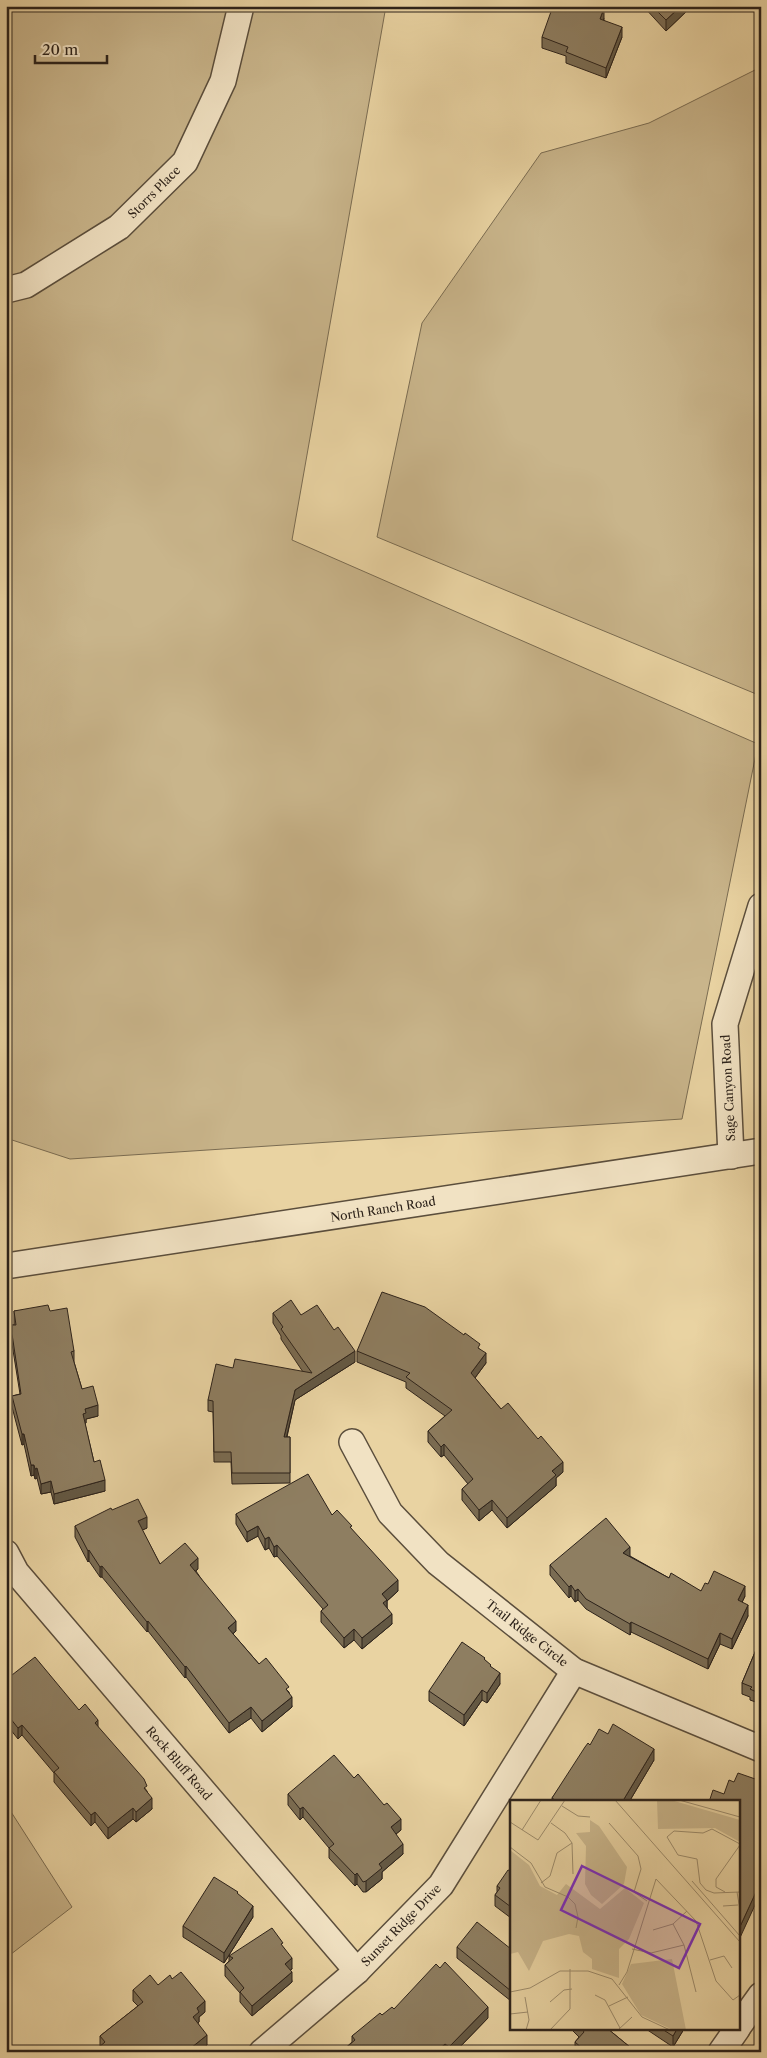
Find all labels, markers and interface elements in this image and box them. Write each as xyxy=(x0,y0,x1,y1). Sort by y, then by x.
scale bar xyxy=(35,32,108,64)
text: 20 m xyxy=(42,40,78,59)
street label: Storrs Place xyxy=(125,162,184,221)
street label: Sage Canyon Road xyxy=(718,1034,738,1142)
street label: North Ranch Road xyxy=(329,1193,437,1225)
street label: Trail Ridge Circle xyxy=(483,1596,571,1670)
street label: Rock Bluff Road xyxy=(143,1723,215,1803)
inset map xyxy=(510,1800,740,2030)
street label: Sunset Ridge Drive xyxy=(358,1881,444,1969)

